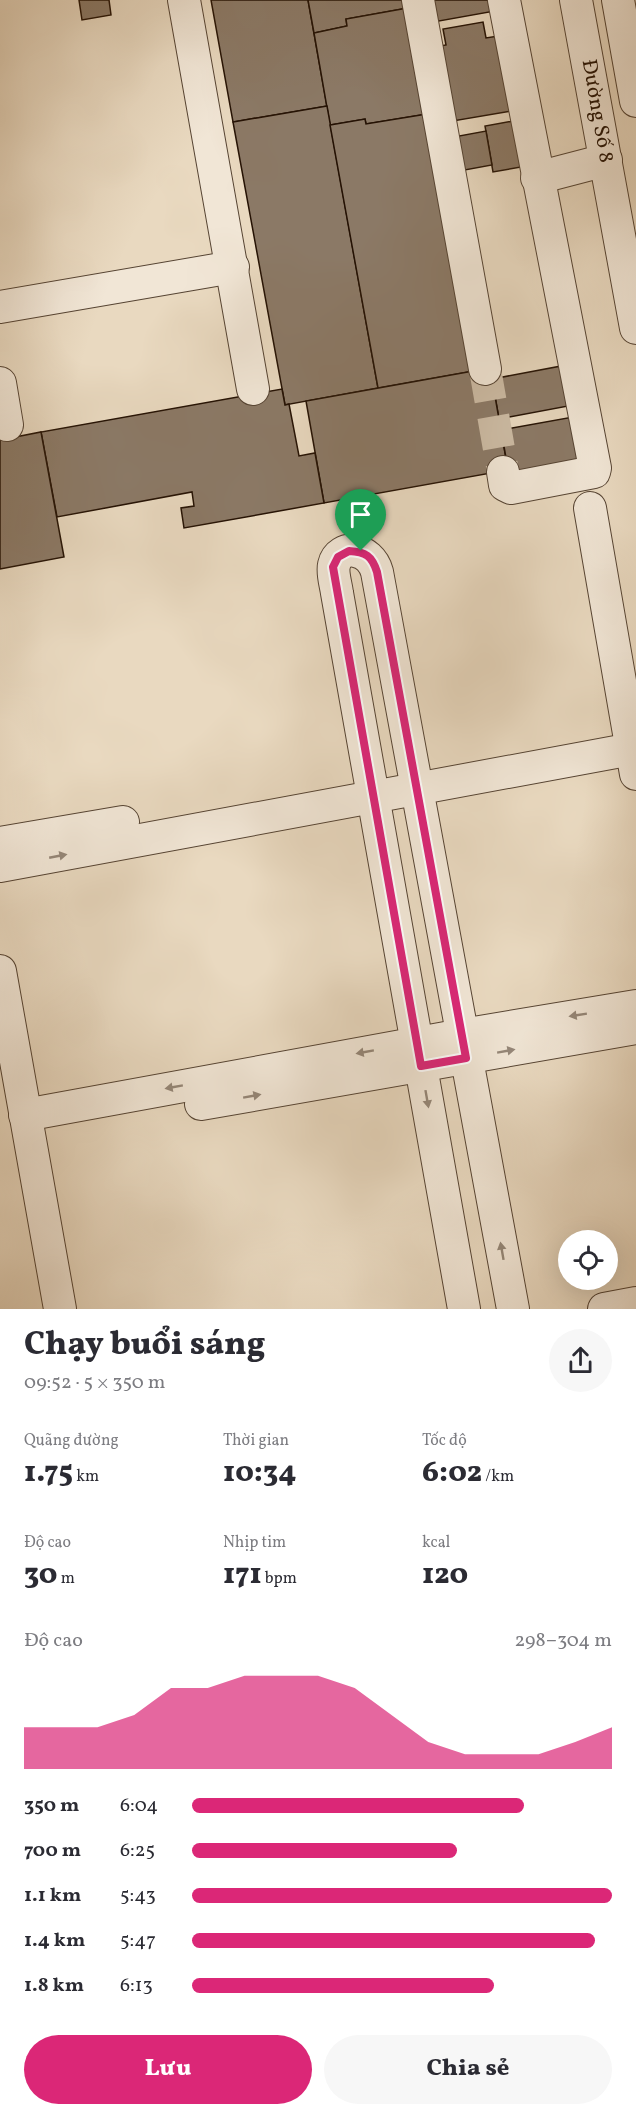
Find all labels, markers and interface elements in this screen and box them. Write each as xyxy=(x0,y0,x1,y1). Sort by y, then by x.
street label: Đường Số 8 xyxy=(574,57,620,165)
pin xyxy=(335,489,386,551)
icon: arrive xyxy=(344,498,377,531)
one-way arrow xyxy=(48,851,67,860)
one-way arrow xyxy=(569,1011,588,1020)
one-way arrow xyxy=(497,1046,516,1055)
one-way arrow xyxy=(356,1048,375,1057)
one-way arrow xyxy=(164,1083,183,1092)
one-way arrow xyxy=(423,1090,432,1109)
one-way arrow xyxy=(243,1091,262,1100)
map controls xyxy=(558,1230,618,1290)
button: locate xyxy=(558,1230,618,1290)
one-way arrow xyxy=(497,1242,506,1261)
text: Chạy buổi sáng xyxy=(24,1323,265,1369)
button: share xyxy=(549,1329,612,1392)
text: 09:52 · 5 × 350 m xyxy=(24,1369,165,1397)
text: Quãng đường xyxy=(24,1430,119,1452)
text: Thời gian xyxy=(223,1430,289,1452)
text: Tốc độ xyxy=(422,1430,467,1452)
text: 1.75 xyxy=(24,1452,73,1494)
text: 10:34 xyxy=(223,1452,296,1494)
text: 6:02 xyxy=(422,1452,482,1494)
text: km xyxy=(73,1466,99,1488)
text: /km xyxy=(482,1466,514,1488)
text: Độ cao xyxy=(24,1532,71,1554)
text: Nhịp tim xyxy=(223,1532,286,1554)
text: kcal xyxy=(422,1532,450,1554)
text: 30 xyxy=(24,1554,58,1596)
text: 171 xyxy=(223,1554,262,1596)
text: 120 xyxy=(422,1554,468,1596)
text: m xyxy=(58,1568,75,1590)
text: bpm xyxy=(262,1568,297,1590)
text: Độ cao xyxy=(24,1627,83,1655)
text: 298–304 m xyxy=(515,1627,612,1655)
text: 350 m xyxy=(24,1792,79,1820)
text: 6:04 xyxy=(120,1792,158,1820)
text: 700 m xyxy=(24,1837,81,1865)
text: 6:25 xyxy=(120,1837,155,1865)
text: 1.1 km xyxy=(24,1882,81,1910)
text: 5:43 xyxy=(120,1882,156,1910)
text: 1.4 km xyxy=(24,1927,85,1955)
text: 5:47 xyxy=(120,1927,156,1955)
text: 1.8 km xyxy=(24,1972,84,2000)
text: 6:13 xyxy=(120,1972,153,2000)
button: Lưu xyxy=(24,2035,312,2104)
button: Chia sẻ xyxy=(324,2035,612,2104)

